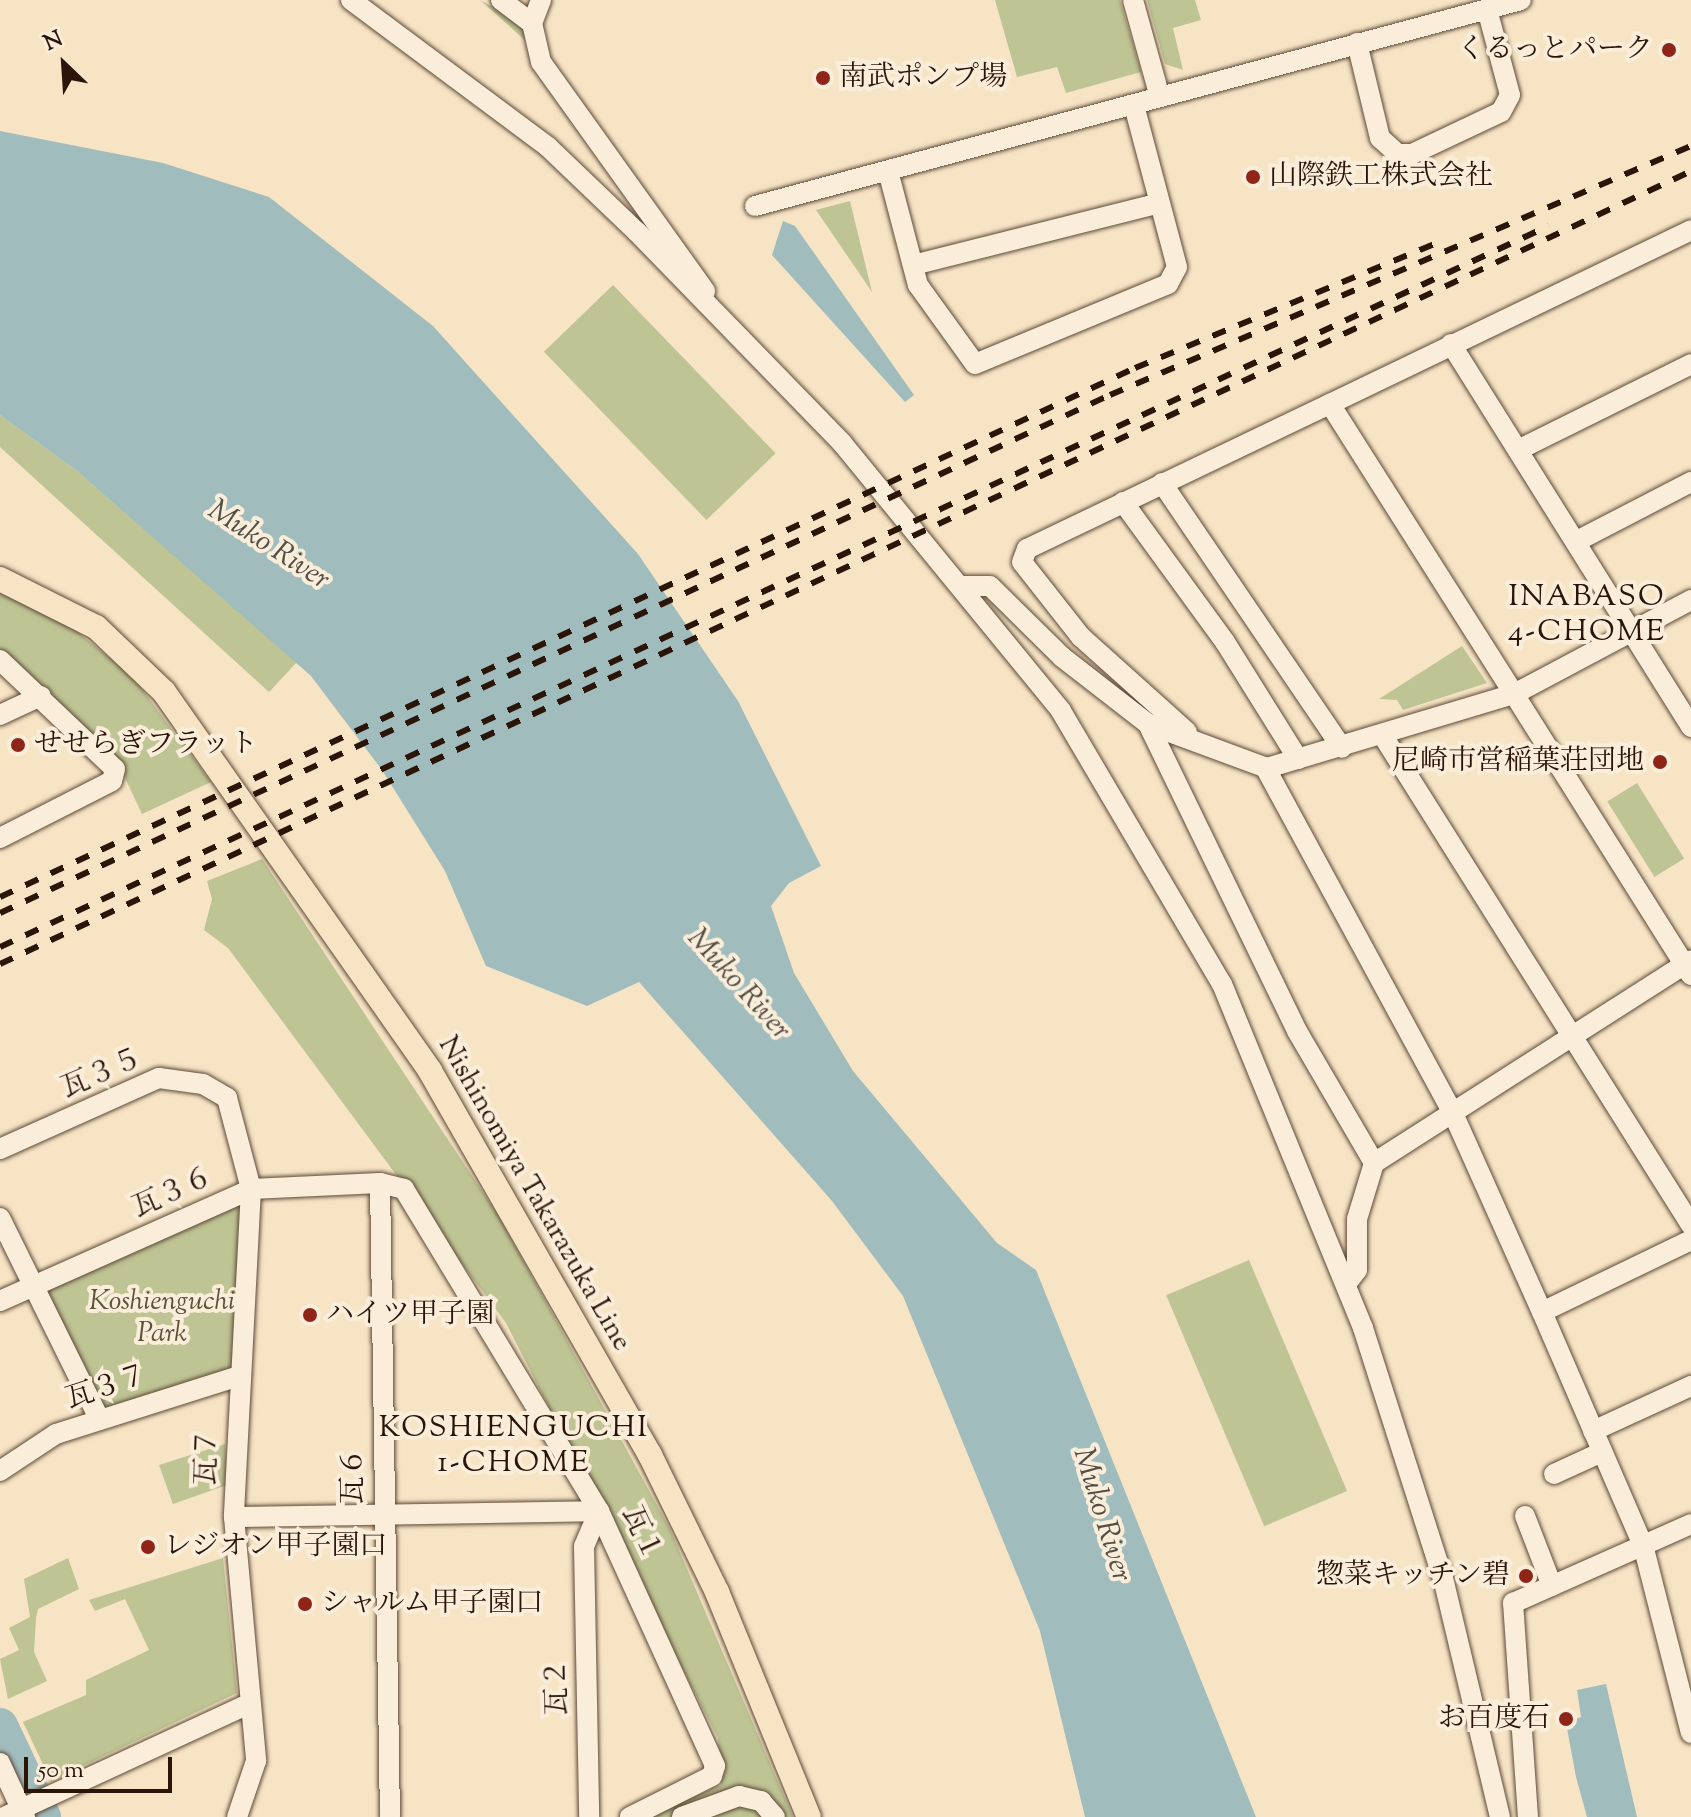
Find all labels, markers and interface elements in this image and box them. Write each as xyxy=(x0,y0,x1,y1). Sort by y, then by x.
north arrow xyxy=(24,24,104,104)
text: N xyxy=(39,24,69,60)
place label: くるっとパーク xyxy=(1457,33,1653,67)
marker: くるっとパーク xyxy=(1660,41,1678,59)
place label: 南武ポンプ場 xyxy=(839,61,1007,95)
marker: 南武ポンプ場 xyxy=(814,69,832,87)
place label: 山際鉄工株式会社 xyxy=(1269,160,1493,194)
marker: 山際鉄工株式会社 xyxy=(1244,168,1262,186)
water label: Muko River xyxy=(200,493,336,599)
district label: INABASO 4-CHOME xyxy=(1508,580,1666,650)
place label: せせらぎフラット xyxy=(34,728,258,762)
marker: せせらぎフラット xyxy=(9,736,27,754)
place label: 尼崎市営稲葉荘団地 xyxy=(1392,745,1644,779)
marker: 尼崎市営稲葉荘団地 xyxy=(1651,753,1669,771)
water label: Muko River xyxy=(678,922,798,1048)
street label: Nishinomiya Takarazuka Line xyxy=(430,1031,638,1357)
street label: 瓦３５ xyxy=(57,1042,147,1106)
street label: 瓦３６ xyxy=(128,1161,218,1225)
park label: Koshienguchi Park xyxy=(89,1285,235,1351)
place label: ハイツ甲子園 xyxy=(326,1298,494,1332)
marker: ハイツ甲子園 xyxy=(301,1306,319,1324)
street label: 瓦３７ xyxy=(62,1359,152,1417)
district label: KOSHIENGUCHI 1-CHOME xyxy=(379,1411,649,1482)
street label: 瓦７ xyxy=(190,1428,226,1486)
water label: Muko River xyxy=(1064,1444,1138,1586)
street label: 瓦６ xyxy=(337,1448,371,1504)
street label: 瓦１ xyxy=(614,1502,668,1566)
place label: レジオン甲子園口 xyxy=(164,1530,388,1564)
marker: レジオン甲子園口 xyxy=(139,1538,157,1556)
place label: 惣菜キッチン碧 xyxy=(1314,1559,1510,1593)
marker: 惣菜キッチン碧 xyxy=(1517,1567,1535,1585)
place label: シャルム甲子園口 xyxy=(321,1587,545,1621)
marker: シャルム甲子園口 xyxy=(296,1595,314,1613)
street label: 瓦２ xyxy=(541,1659,575,1715)
place label: お百度石 xyxy=(1438,1702,1550,1736)
marker: お百度石 xyxy=(1557,1710,1575,1728)
scale bar xyxy=(28,1741,176,1791)
text: 50 m xyxy=(38,1754,84,1788)

